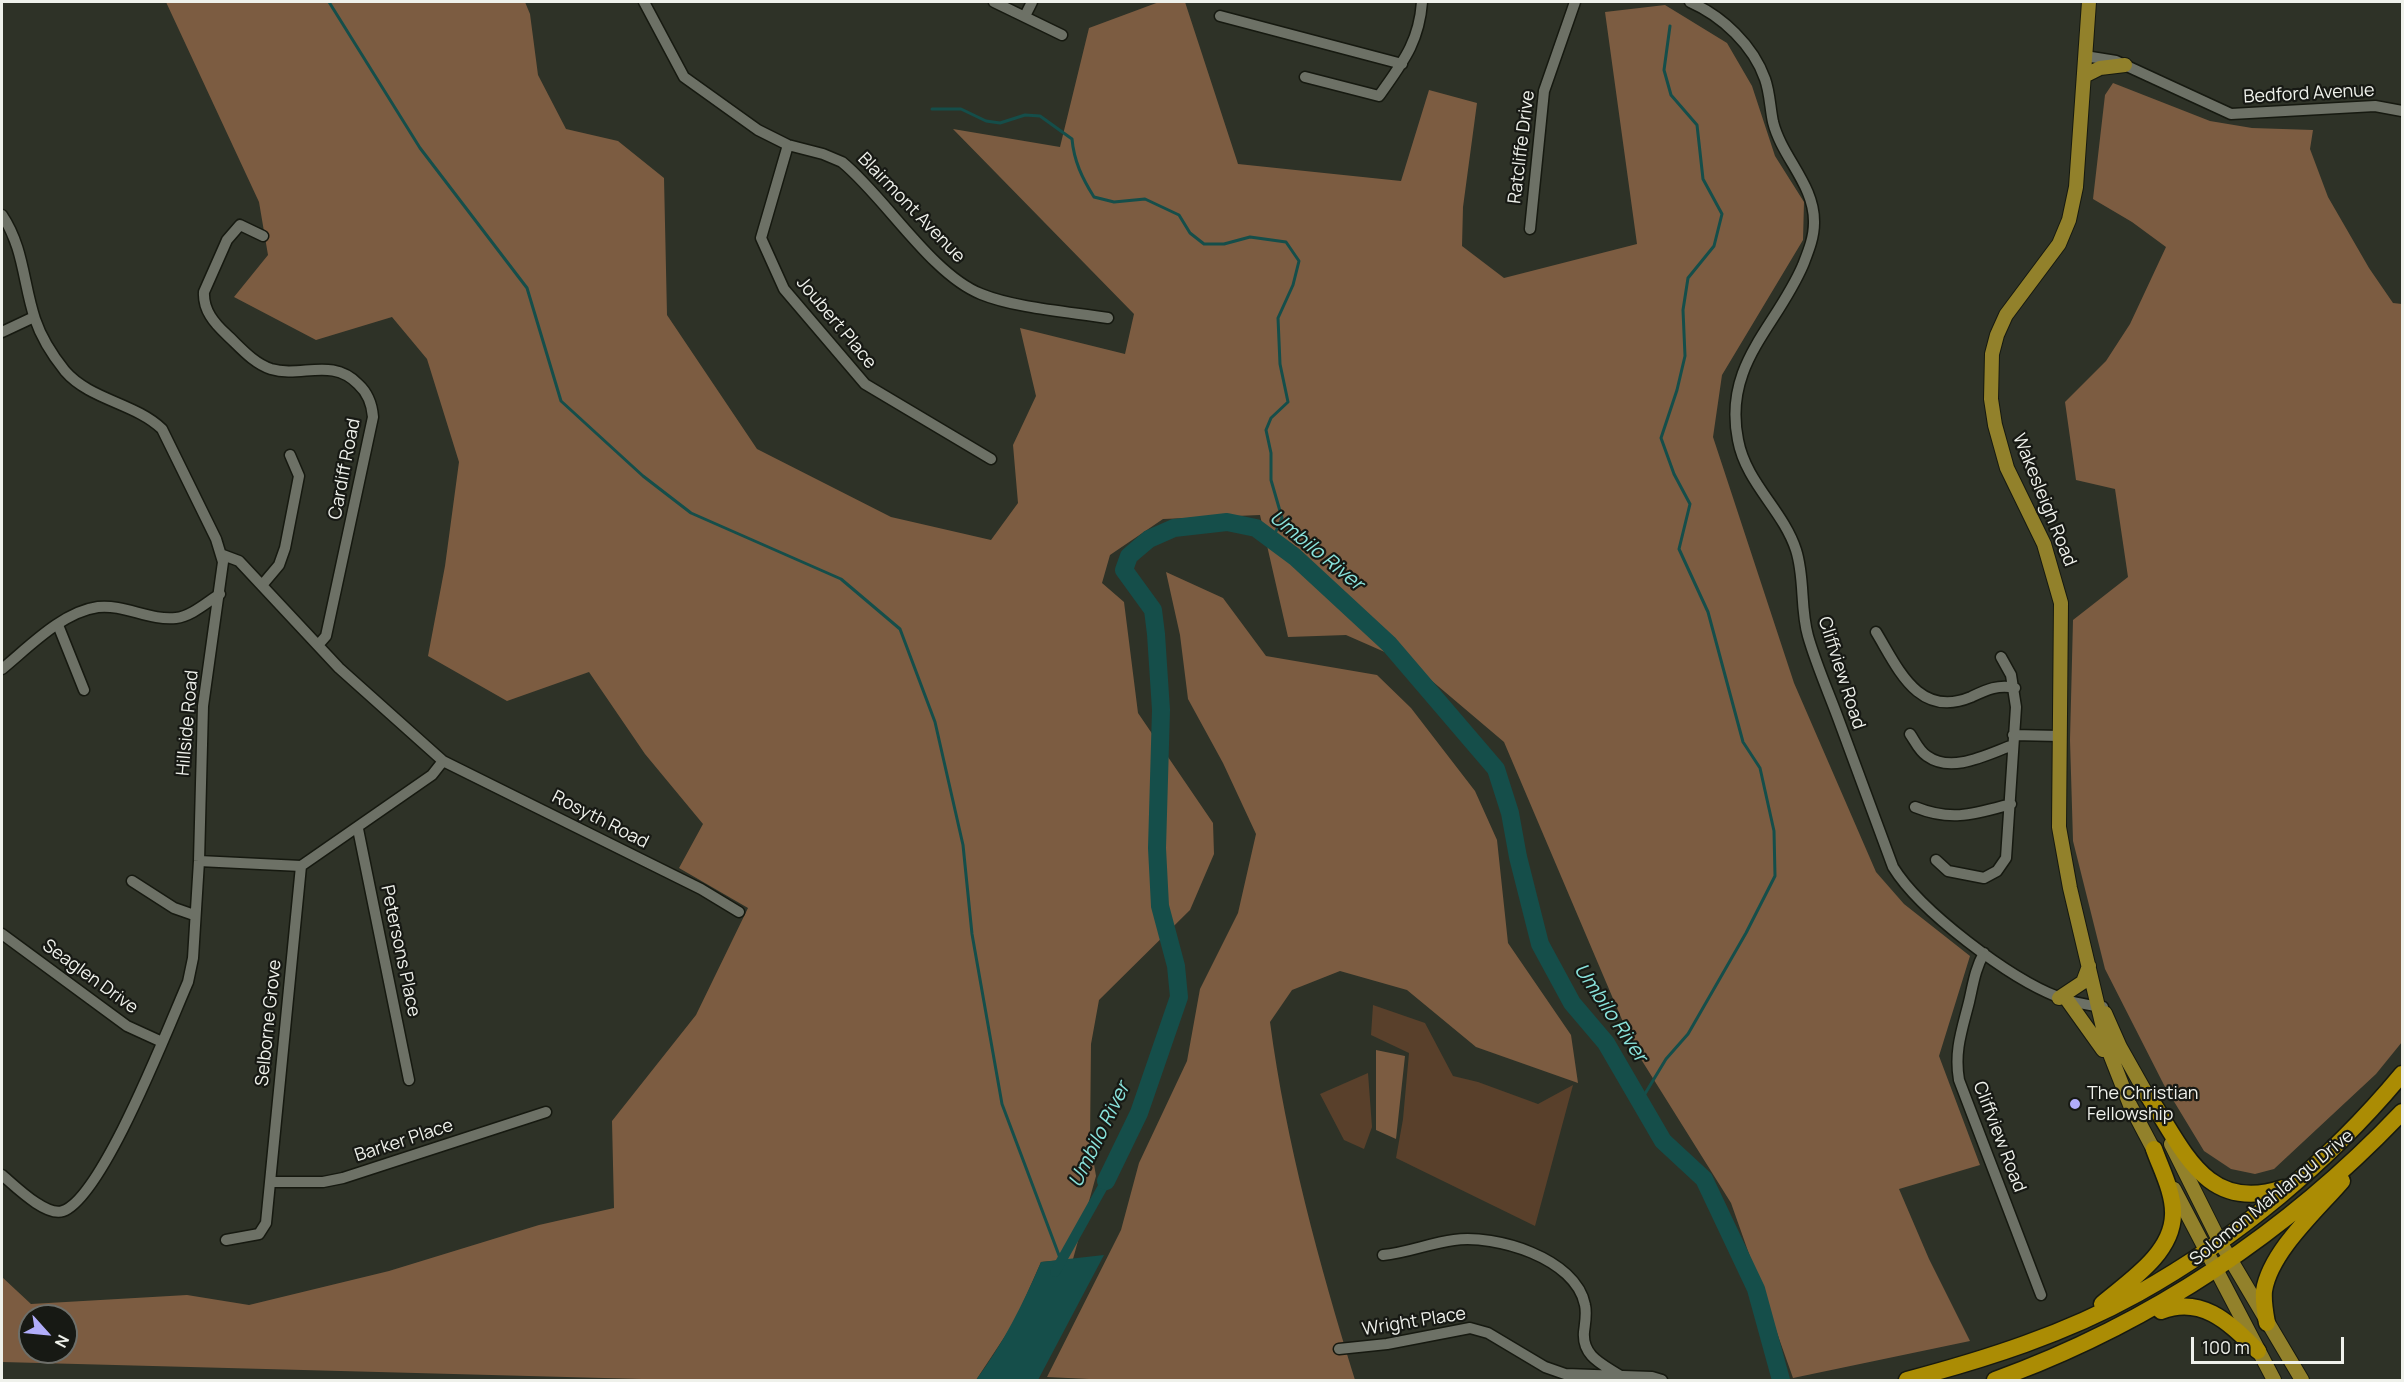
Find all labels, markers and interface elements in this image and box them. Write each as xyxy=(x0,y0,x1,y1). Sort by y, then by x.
street label: Bedford Avenue xyxy=(2243,80,2375,108)
street label: Ratcliffe Drive xyxy=(1504,89,1540,205)
street label: Blairmont Avenue xyxy=(853,148,969,268)
street label: Joubert Place xyxy=(791,273,881,373)
street label: Cardiff Road xyxy=(325,417,365,521)
street label: Wakesleigh Road xyxy=(2008,430,2080,570)
water label: Umbilo River xyxy=(1264,506,1368,596)
street label: Cliffview Road xyxy=(1813,614,1869,732)
street label: Hillside Road xyxy=(173,669,203,777)
street label: Rosyth Road xyxy=(548,786,652,854)
street label: Petersons Place xyxy=(376,883,424,1019)
street label: Seaglen Drive xyxy=(38,935,142,1019)
street label: Selborne Grove xyxy=(252,959,286,1087)
water label: Umbilo River xyxy=(1568,959,1652,1067)
water label: Umbilo River xyxy=(1064,1079,1136,1191)
street label: Cliffview Road xyxy=(1968,1079,2030,1195)
place label: The Christian Fellowship xyxy=(2087,1083,2198,1126)
marker: The Christian Fellowship xyxy=(2068,1097,2082,1111)
street label: Barker Place xyxy=(352,1115,456,1167)
street label: Solomon Mahlangu Drive xyxy=(2186,1125,2358,1271)
street label: Wright Place xyxy=(1360,1303,1468,1341)
north arrow xyxy=(18,1304,78,1364)
scale bar xyxy=(2194,1325,2347,1363)
text: N xyxy=(50,1331,75,1351)
text: 100 m xyxy=(2202,1335,2250,1359)

